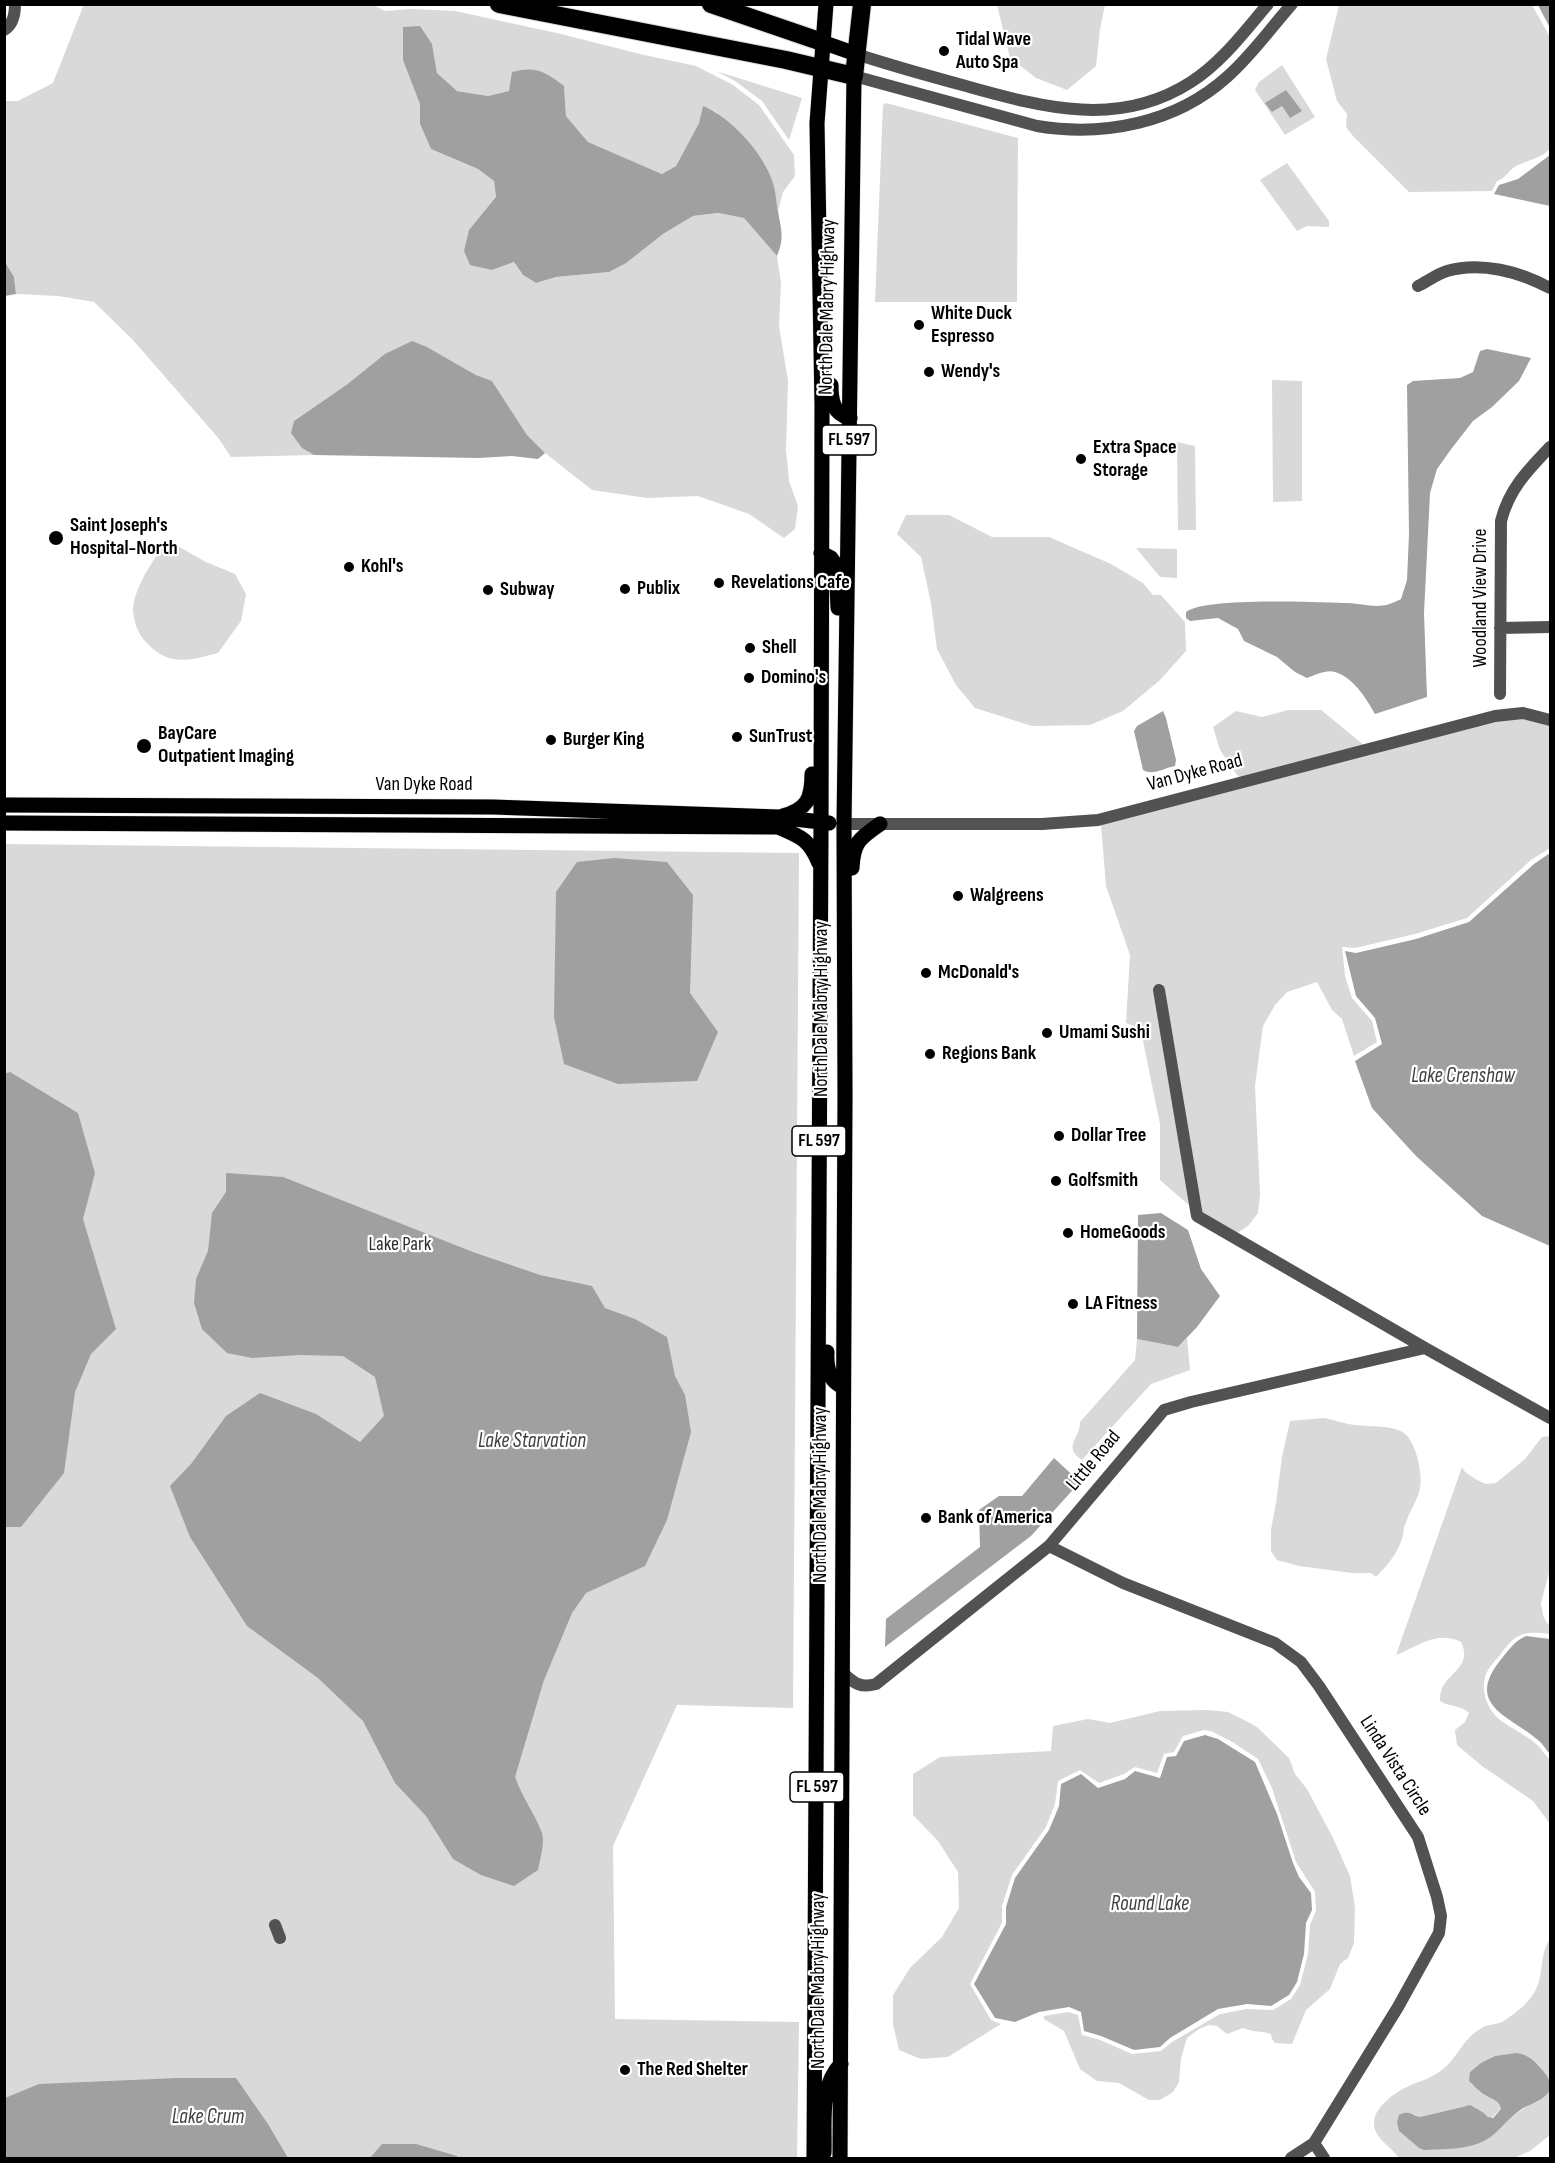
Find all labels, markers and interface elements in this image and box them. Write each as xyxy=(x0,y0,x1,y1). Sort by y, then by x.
place label: Tidal Wave Auto Spa xyxy=(956,28,1031,75)
marker: Tidal Wave Auto Spa xyxy=(937,44,951,58)
street label: North Dale Mabry Highway xyxy=(814,219,842,395)
place label: White Duck Espresso xyxy=(931,302,1012,349)
marker: White Duck Espresso xyxy=(912,318,926,332)
place label: Wendy's xyxy=(941,360,1000,384)
marker: Wendy's xyxy=(922,365,936,379)
road number: FL 597 xyxy=(822,425,876,455)
place label: Extra Space Storage xyxy=(1093,436,1177,483)
marker: Extra Space Storage xyxy=(1074,452,1088,466)
place label: Saint Joseph's Hospital-North xyxy=(70,514,178,561)
street label: Woodland View Drive xyxy=(1469,528,1493,668)
marker: Saint Joseph's Hospital-North xyxy=(47,529,65,547)
place label: Kohl's xyxy=(361,555,403,579)
marker: Kohl's xyxy=(342,560,356,574)
place label: Revelations Cafe xyxy=(731,571,850,595)
marker: Revelations Cafe xyxy=(712,576,726,590)
place label: Publix xyxy=(637,577,680,601)
place label: Subway xyxy=(500,578,555,602)
marker: Publix xyxy=(618,582,632,596)
marker: Subway xyxy=(481,583,495,597)
place label: Shell xyxy=(762,636,797,660)
marker: Shell xyxy=(743,641,757,655)
place label: Domino's xyxy=(761,666,826,690)
marker: Domino's xyxy=(742,671,756,685)
place label: BayCare Outpatient Imaging xyxy=(158,722,294,769)
place label: SunTrust xyxy=(749,725,812,749)
place label: Burger King xyxy=(563,728,644,752)
marker: SunTrust xyxy=(730,730,744,744)
marker: Burger King xyxy=(544,733,558,747)
marker: BayCare Outpatient Imaging xyxy=(135,737,153,755)
street label: Van Dyke Road xyxy=(1145,749,1245,797)
street label: Van Dyke Road xyxy=(375,773,473,797)
place label: Walgreens xyxy=(970,884,1044,908)
marker: Walgreens xyxy=(951,889,965,903)
street label: North Dale Mabry Highway xyxy=(810,921,834,1097)
place label: McDonald's xyxy=(938,961,1019,985)
marker: McDonald's xyxy=(919,966,933,980)
place label: Umami Sushi xyxy=(1059,1021,1150,1045)
marker: Umami Sushi xyxy=(1040,1026,1054,1040)
place label: Regions Bank xyxy=(942,1042,1036,1066)
marker: Regions Bank xyxy=(923,1047,937,1061)
water label: Lake Crenshaw xyxy=(1411,1064,1515,1090)
place label: Dollar Tree xyxy=(1071,1124,1146,1148)
road number: FL 597 xyxy=(792,1126,846,1156)
marker: Dollar Tree xyxy=(1052,1129,1066,1143)
place label: Golfsmith xyxy=(1068,1169,1138,1193)
marker: Golfsmith xyxy=(1049,1174,1063,1188)
place label: HomeGoods xyxy=(1080,1221,1166,1245)
marker: HomeGoods xyxy=(1061,1226,1075,1240)
park label: Lake Park xyxy=(369,1233,431,1257)
place label: LA Fitness xyxy=(1085,1292,1157,1316)
marker: LA Fitness xyxy=(1066,1297,1080,1311)
street label: North Dale Mabry Highway xyxy=(809,1407,833,1583)
street label: Little Road xyxy=(1062,1426,1126,1496)
water label: Lake Starvation xyxy=(478,1429,586,1455)
place label: Bank of America xyxy=(938,1506,1053,1530)
marker: Bank of America xyxy=(919,1511,933,1525)
street label: Linda Vista Circle xyxy=(1354,1712,1436,1820)
road number: FL 597 xyxy=(790,1772,844,1802)
water label: Round Lake xyxy=(1111,1892,1189,1918)
street label: North Dale Mabry Highway xyxy=(807,1893,831,2069)
place label: The Red Shelter xyxy=(637,2058,748,2082)
marker: The Red Shelter xyxy=(618,2063,632,2077)
water label: Lake Crum xyxy=(172,2105,244,2131)

